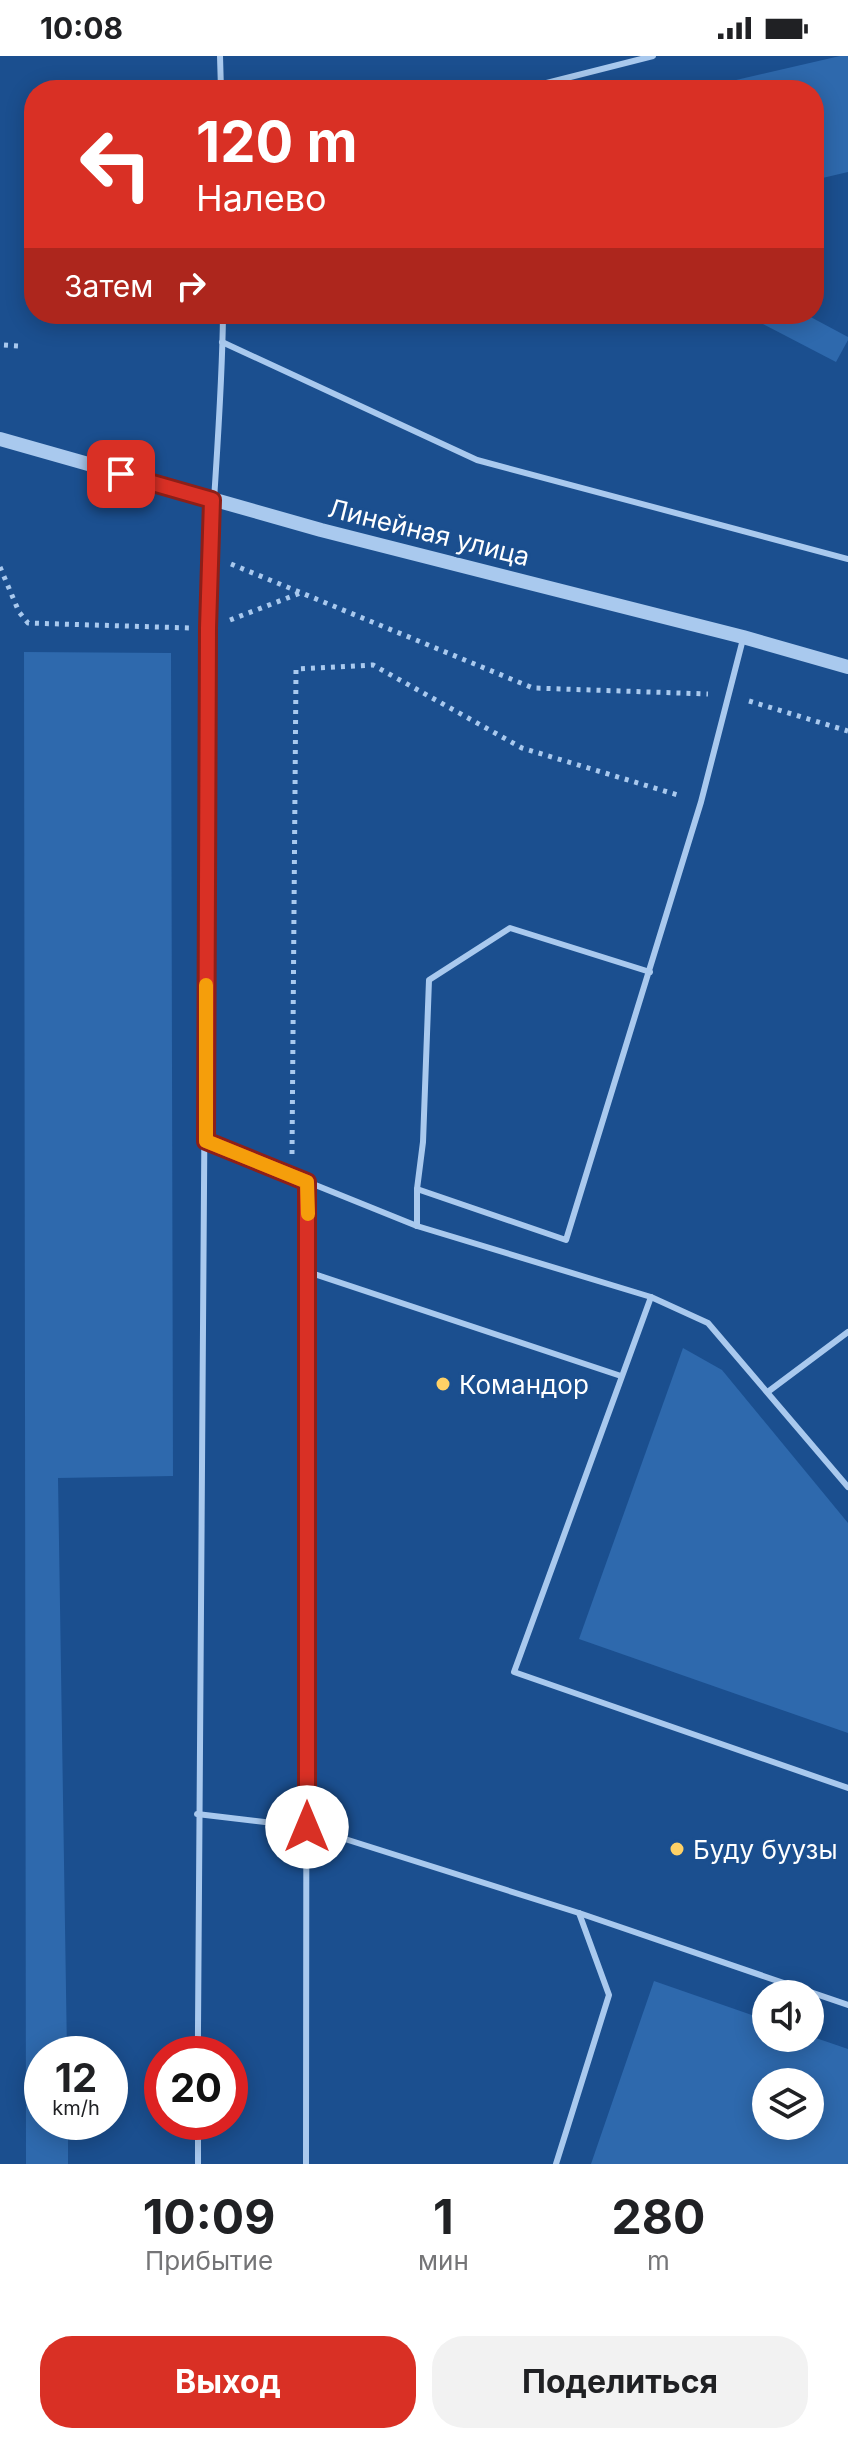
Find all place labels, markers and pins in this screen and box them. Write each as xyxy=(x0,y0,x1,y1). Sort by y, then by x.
pin xyxy=(87,440,155,508)
place label: Командор xyxy=(459,1369,589,1400)
marker: Командор xyxy=(434,1375,452,1393)
place label: Буду буузы xyxy=(693,1834,838,1865)
marker: Буду буузы xyxy=(668,1840,686,1858)

